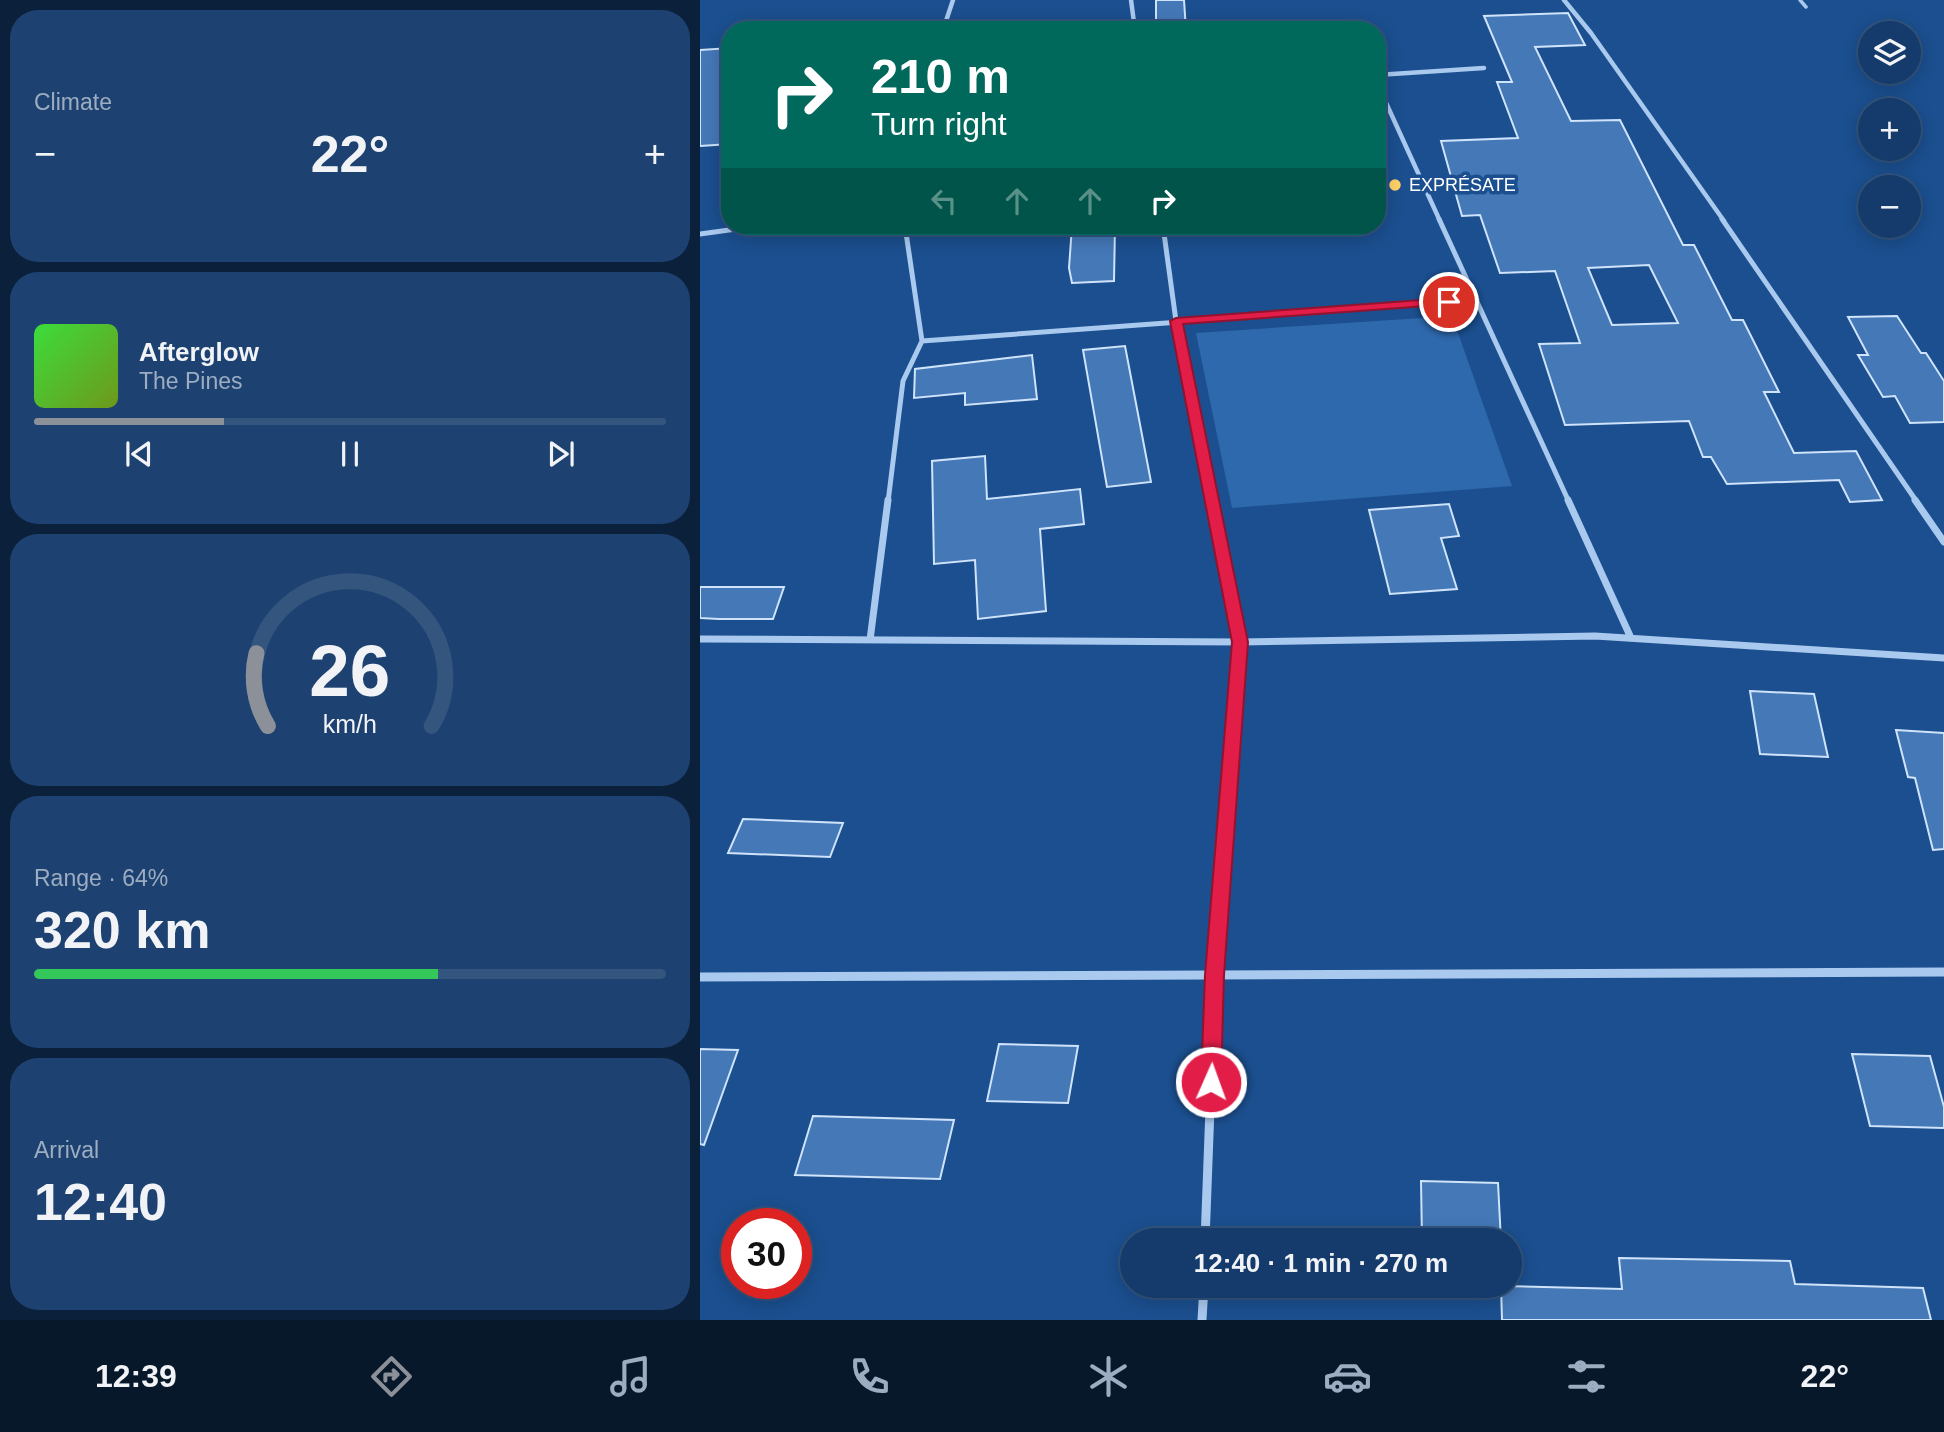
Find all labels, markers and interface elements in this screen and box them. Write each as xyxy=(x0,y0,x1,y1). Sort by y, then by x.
map controls xyxy=(1858,21,1921,238)
button: layers xyxy=(1858,21,1921,84)
icon: right xyxy=(756,49,847,140)
text: 210 m xyxy=(871,49,1010,103)
text: Climate xyxy=(34,89,112,115)
button: + xyxy=(1858,98,1921,161)
text: Turn right xyxy=(871,106,1007,142)
text: 22° xyxy=(311,125,389,183)
text: − xyxy=(34,133,56,175)
text: + xyxy=(644,133,666,175)
place label: EXPRÉSATE xyxy=(1409,175,1516,195)
button: − xyxy=(1858,175,1921,238)
marker: EXPRÉSATE xyxy=(1387,177,1403,193)
icon: left xyxy=(925,182,963,220)
icon: ahead xyxy=(998,182,1036,220)
icon: ahead xyxy=(1071,182,1109,220)
icon: right xyxy=(1144,182,1182,220)
pin xyxy=(1419,272,1479,332)
icon: arrive xyxy=(1430,283,1468,321)
text: Afterglow xyxy=(139,337,259,367)
text: The Pines xyxy=(139,368,243,394)
icon: previous xyxy=(120,435,158,473)
icon: pause xyxy=(331,435,369,473)
icon: next xyxy=(542,435,580,473)
text: 26 xyxy=(310,630,390,711)
text: km/h xyxy=(323,710,377,738)
text: Range · 64% xyxy=(34,865,168,891)
text: 320 km xyxy=(34,901,210,959)
position arrow xyxy=(1174,1045,1248,1119)
text: Arrival xyxy=(34,1137,99,1163)
text: 12:40 xyxy=(34,1173,167,1231)
speed limit sign: 30 xyxy=(721,1208,812,1299)
text: 12:40 · 1 min · 270 m xyxy=(1194,1248,1448,1278)
icon: directions xyxy=(367,1352,416,1401)
icon: music xyxy=(606,1352,655,1401)
icon: phone xyxy=(845,1352,894,1401)
icon: climate xyxy=(1084,1352,1133,1401)
icon: car xyxy=(1323,1352,1372,1401)
icon: filters xyxy=(1562,1352,1611,1401)
text: 12:39 xyxy=(95,1358,177,1394)
text: 22° xyxy=(1801,1358,1849,1394)

